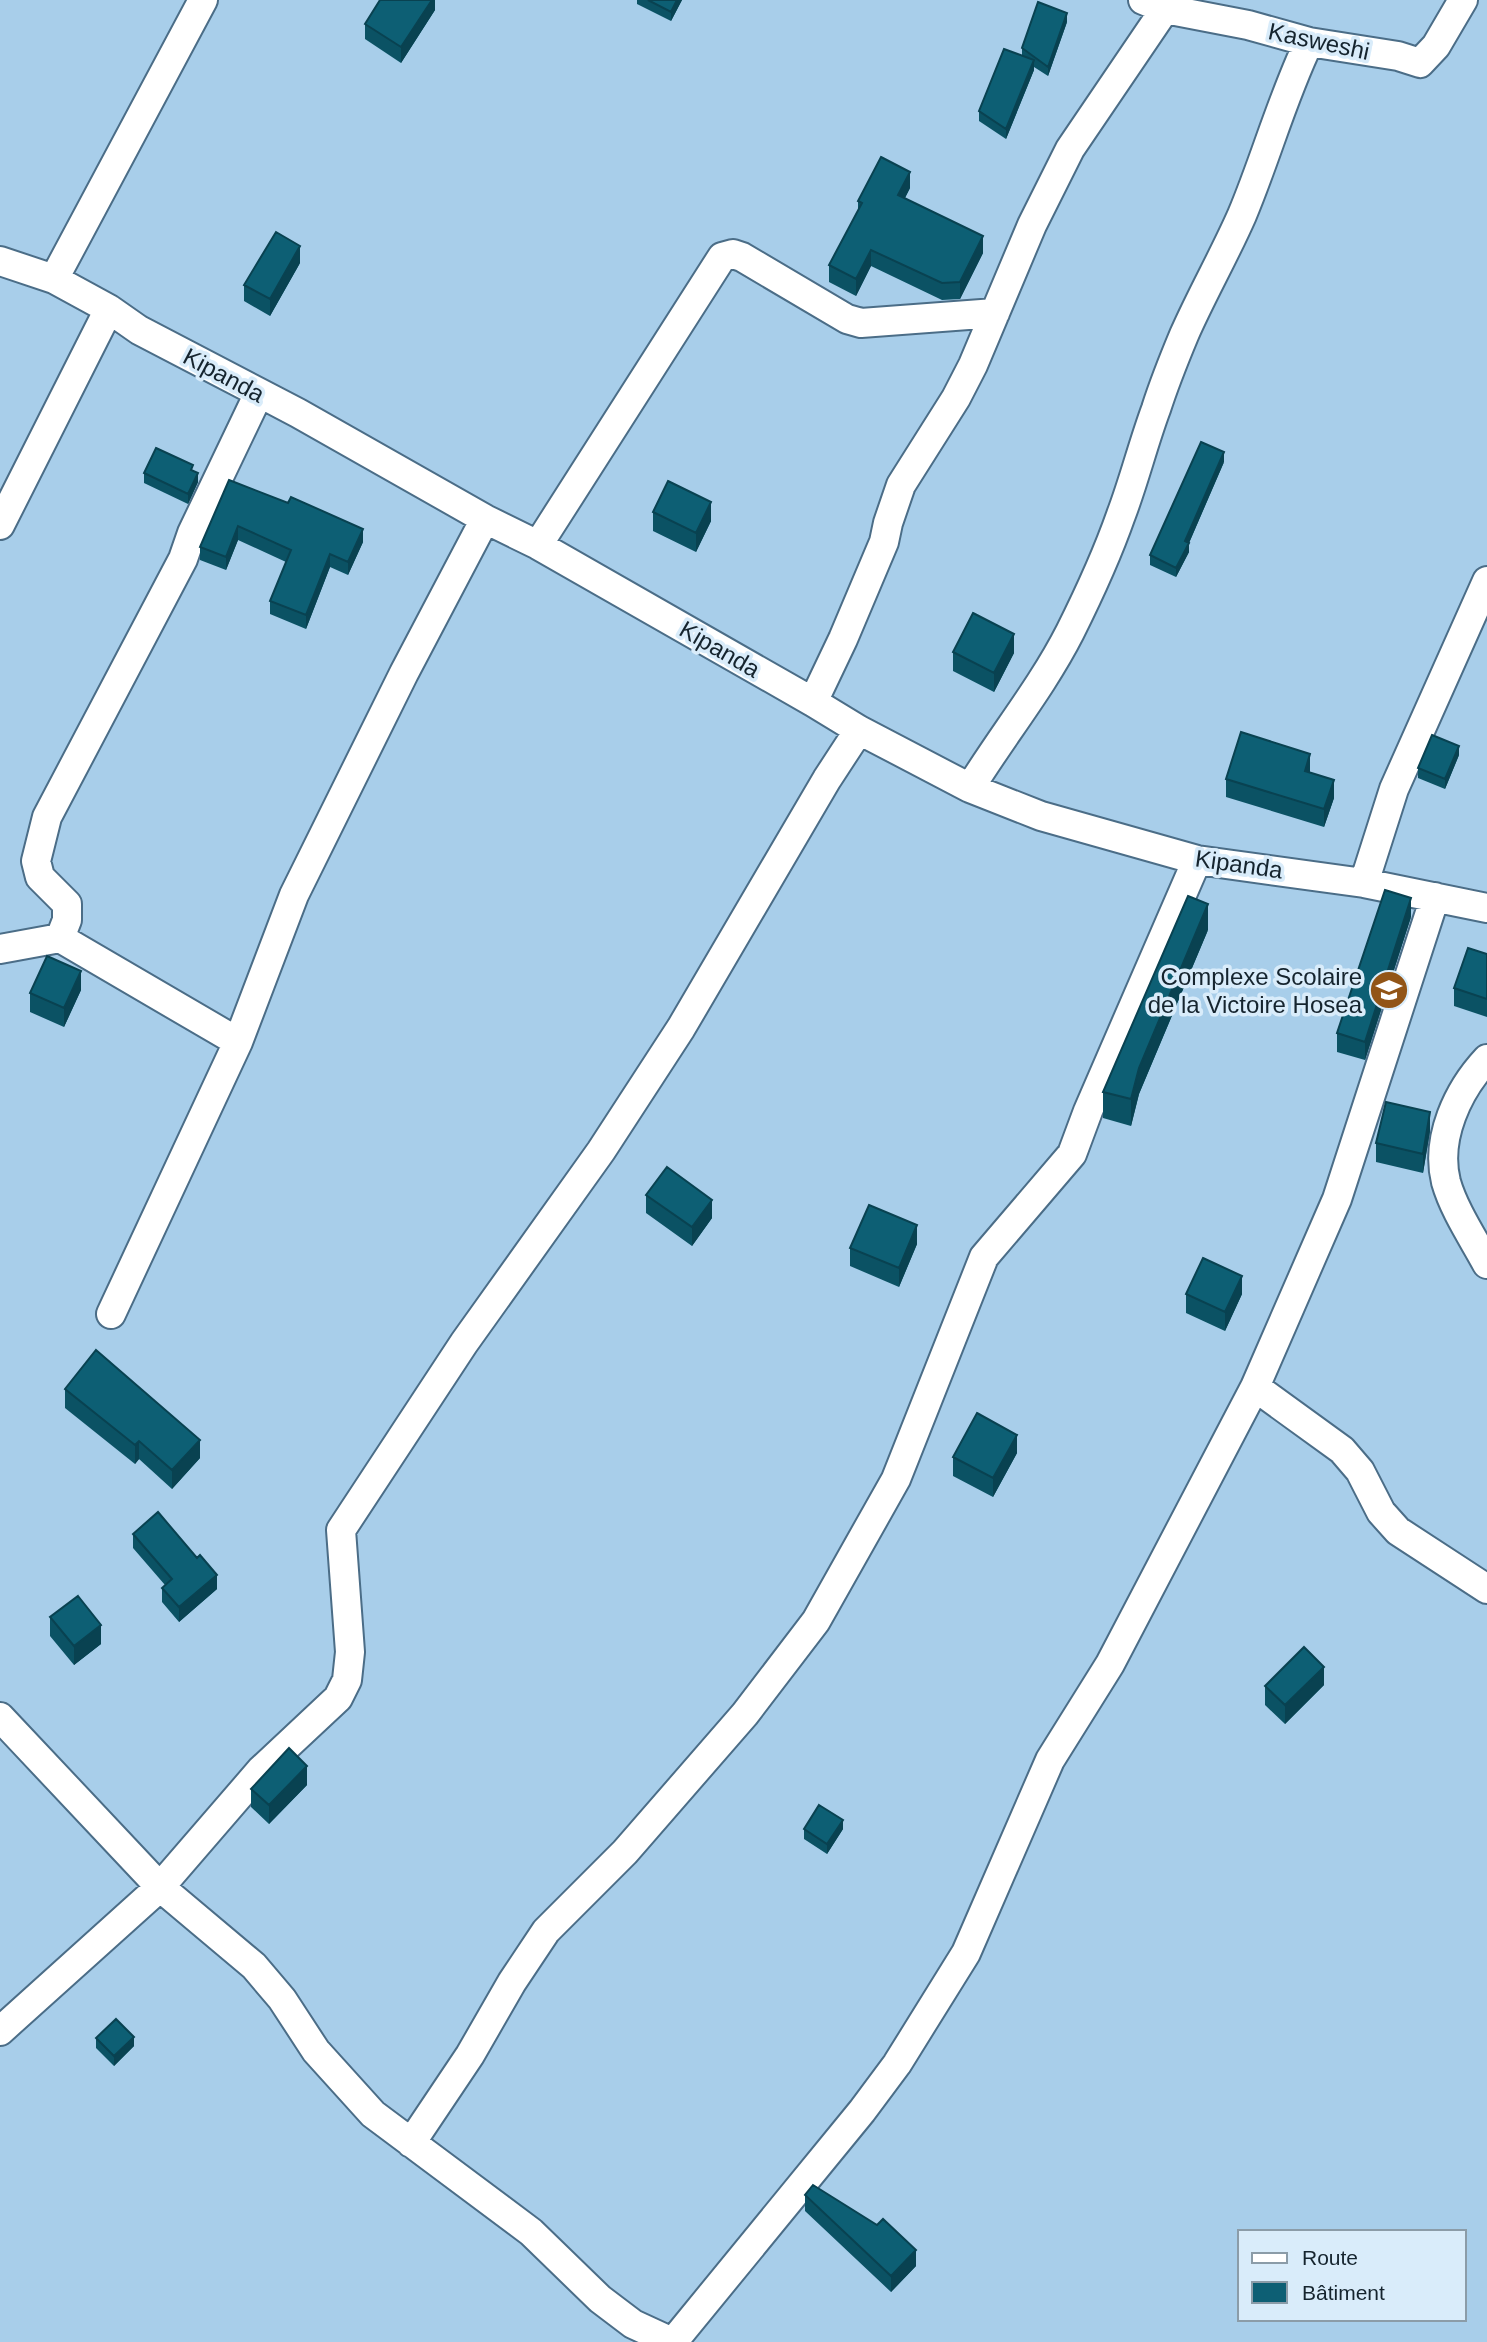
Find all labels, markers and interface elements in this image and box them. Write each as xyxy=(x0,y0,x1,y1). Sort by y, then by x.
street label: Kasweshi xyxy=(1266,17,1372,65)
street label: Kipanda xyxy=(179,342,270,408)
street label: Kipanda xyxy=(675,615,765,683)
street label: Kipanda xyxy=(1194,845,1285,884)
place label: Complexe Scolaire de la Victoire Hosea xyxy=(1148,963,1363,1018)
school or university icon: Complexe Scolaire de la Victoire Hosea xyxy=(1368,969,1410,1011)
legend xyxy=(1238,2230,1466,2321)
text: Route xyxy=(1302,2246,1358,2269)
text: Bâtiment xyxy=(1302,2281,1385,2304)

